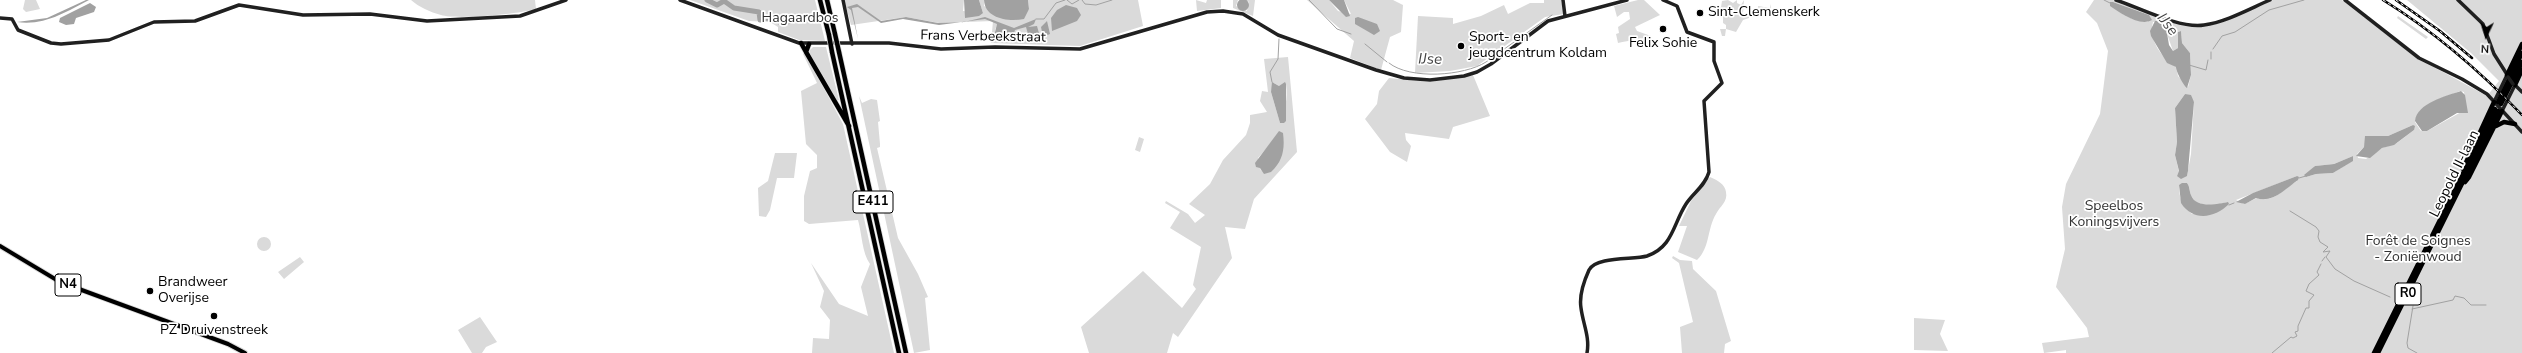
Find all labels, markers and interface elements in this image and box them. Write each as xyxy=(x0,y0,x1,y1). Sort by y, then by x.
place label: Sint-Clemenskerk xyxy=(1708,5,1820,21)
marker: Sint-Clemenskerk xyxy=(1695,8,1705,18)
water label: IJse xyxy=(2153,10,2181,40)
park label: Hagaardbos xyxy=(762,11,838,27)
north arrow xyxy=(2466,16,2506,56)
marker: Felix Sohie xyxy=(1658,24,1668,34)
street label: Frans Verbeekstraat xyxy=(920,28,1046,46)
place label: Sport- en jeugdcentrum Koldam xyxy=(1469,30,1607,62)
place label: Felix Sohie xyxy=(1629,36,1697,52)
marker: Sport- en jeugdcentrum Koldam xyxy=(1456,41,1466,51)
text: N xyxy=(2481,41,2490,56)
water label: IJse xyxy=(1418,51,1442,69)
street label: Leopold II-laan xyxy=(2427,128,2483,220)
road number: E411 xyxy=(853,191,893,213)
park label: Speelbos Koningsvijvers xyxy=(2069,199,2159,232)
park label: Forêt de Soignes - Zoniënwoud xyxy=(2365,234,2471,266)
road number: N4 xyxy=(55,274,81,296)
place label: Brandweer Overijse xyxy=(158,275,228,308)
road number: R0 xyxy=(2395,283,2421,305)
marker: Brandweer Overijse xyxy=(145,286,155,296)
marker: PZ Druivenstreek xyxy=(209,311,219,321)
place label: PZ Druivenstreek xyxy=(160,323,268,339)

